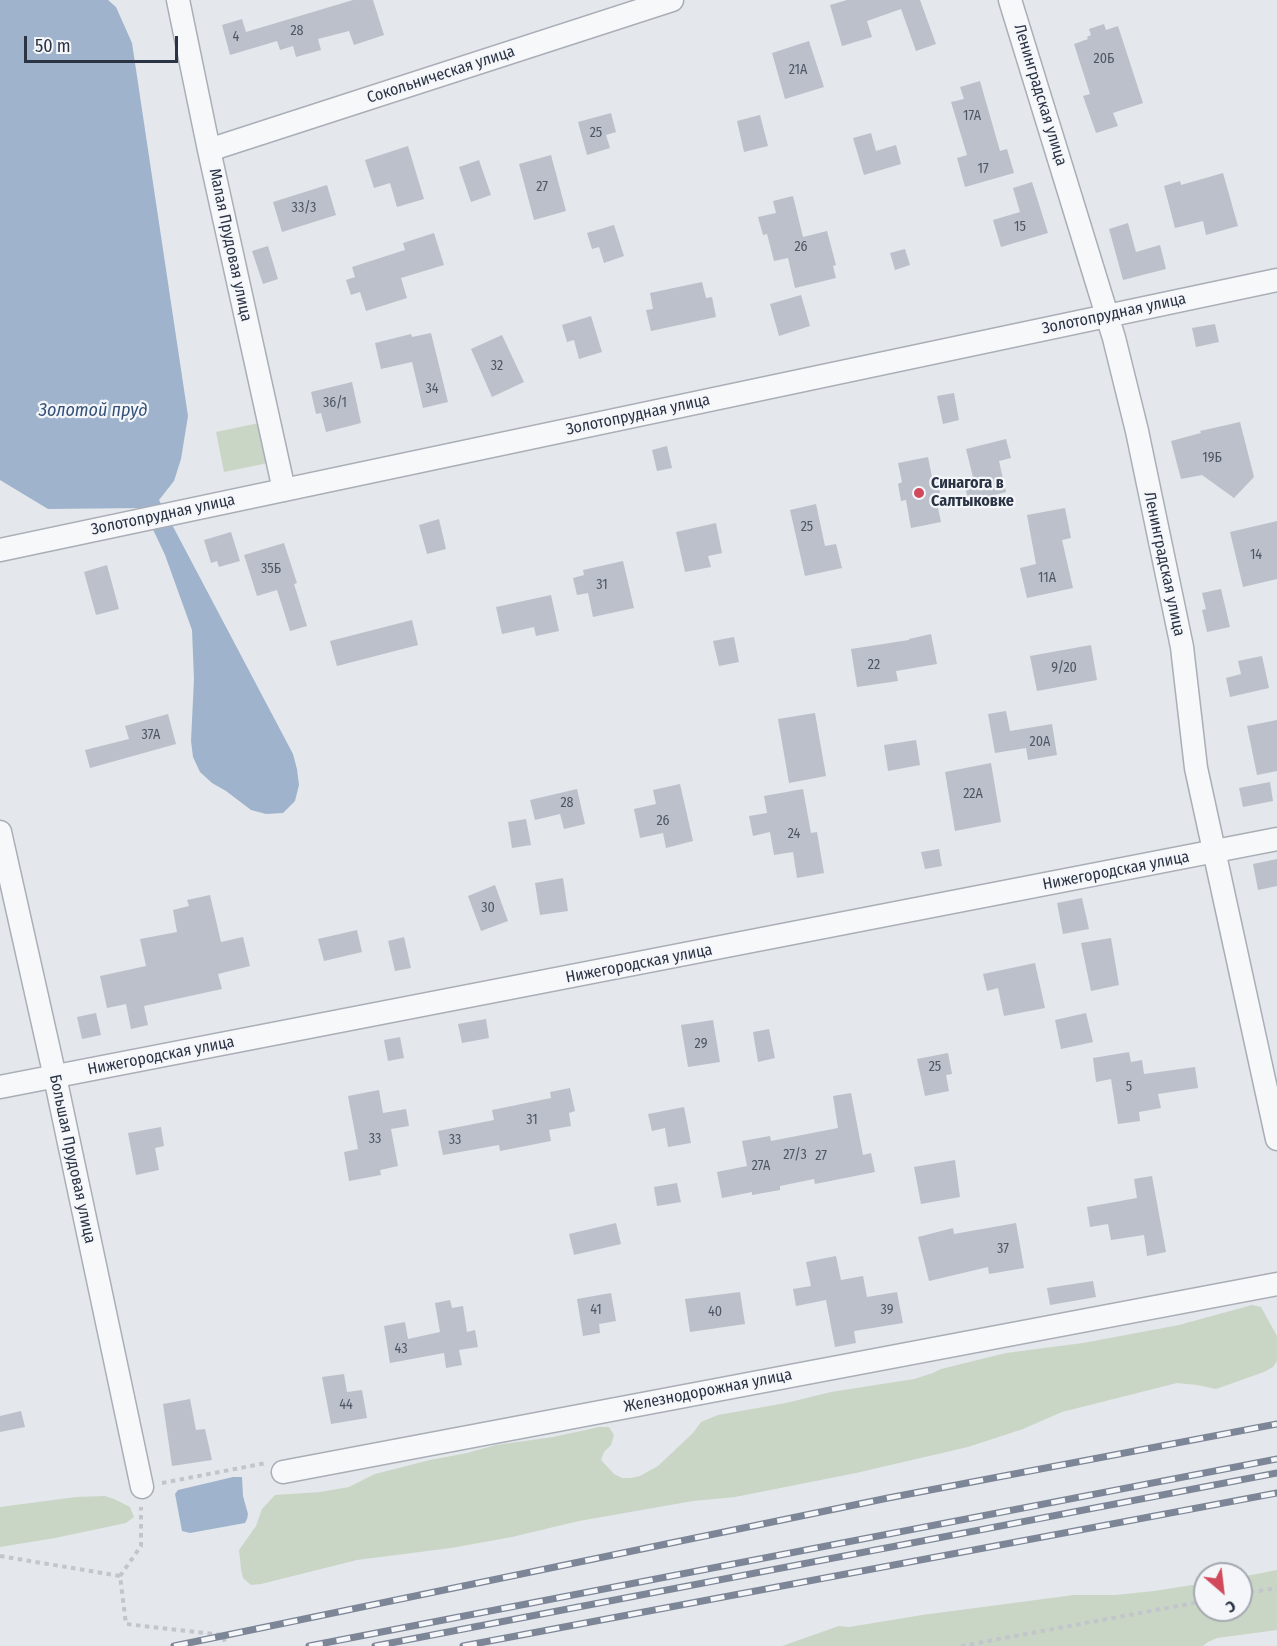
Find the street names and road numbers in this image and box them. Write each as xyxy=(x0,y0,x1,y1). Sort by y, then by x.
street label: Ленинградская улица xyxy=(1009,22,1071,168)
street label: Сокольническая улица xyxy=(365,42,517,108)
street label: Малая Прудовая улица xyxy=(204,167,256,323)
street label: Золотопрудная улица xyxy=(1040,289,1188,339)
street label: Золотопрудная улица xyxy=(564,390,712,440)
street label: Золотопрудная улица xyxy=(89,490,237,540)
street label: Ленинградская улица xyxy=(1139,490,1189,638)
street label: Нижегородская улица xyxy=(1041,847,1191,895)
street label: Нижегородская улица xyxy=(564,940,714,988)
street label: Нижегородская улица xyxy=(86,1032,236,1080)
street label: Большая Прудовая улица xyxy=(45,1073,99,1245)
street label: Железнодорожная улица xyxy=(622,1365,794,1417)

